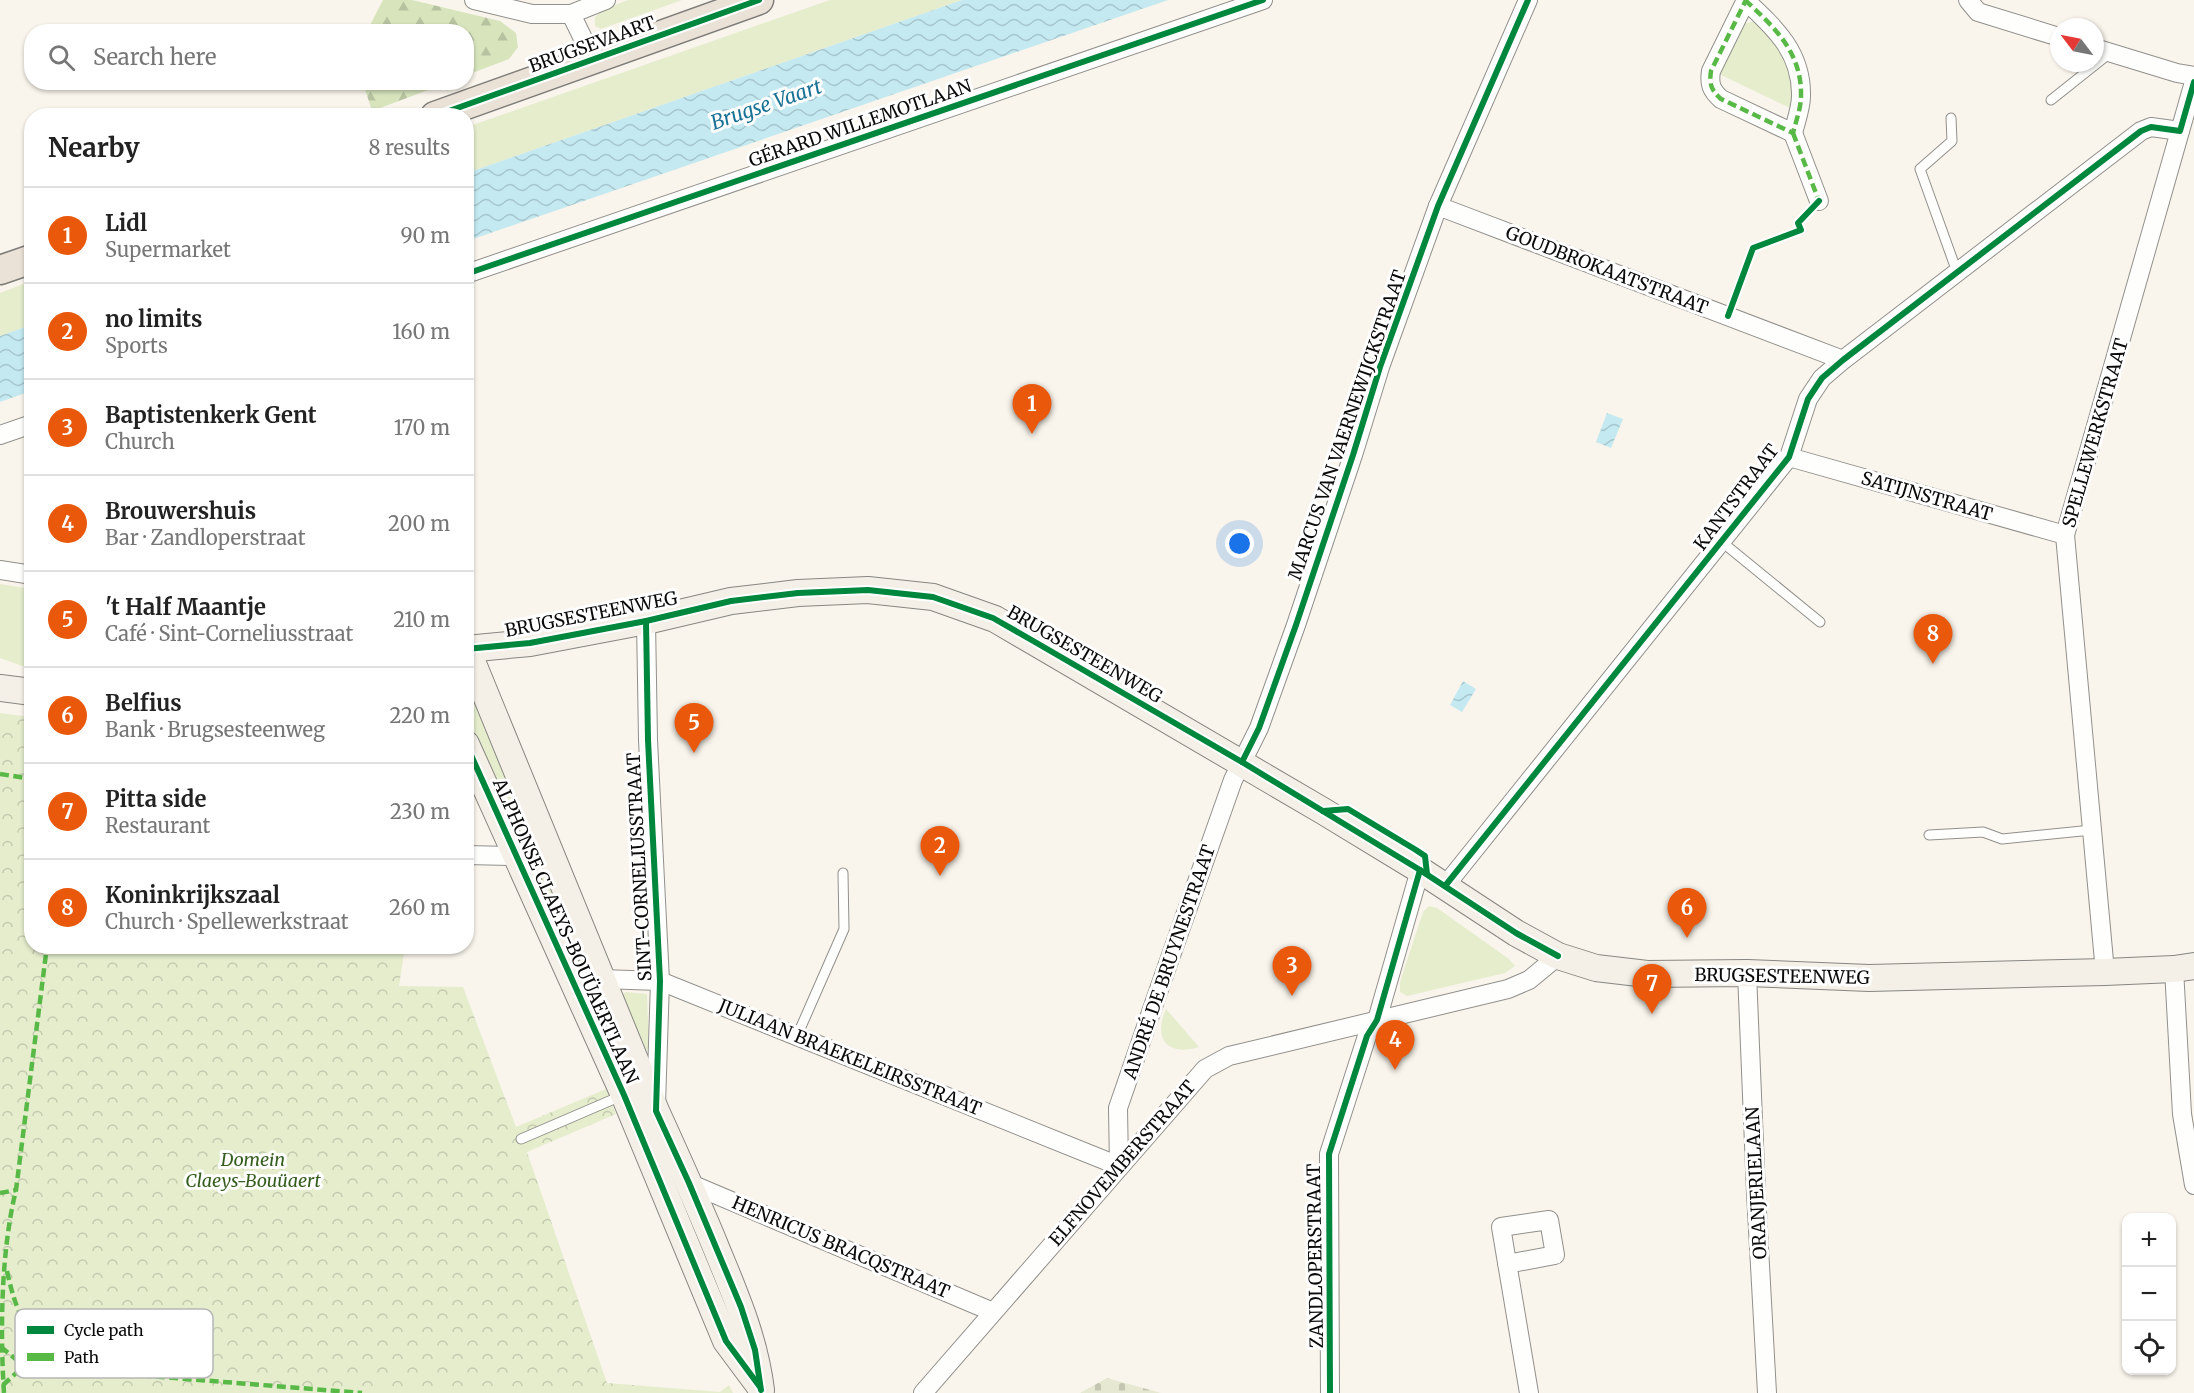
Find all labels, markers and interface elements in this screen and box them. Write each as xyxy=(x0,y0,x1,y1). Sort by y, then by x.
street label: BRUGSEVAART xyxy=(526,10,659,78)
north arrow xyxy=(2050,18,2104,72)
search box xyxy=(24,24,474,90)
icon: search xyxy=(45,41,78,74)
text: Search here xyxy=(93,43,216,71)
water label: Brugse Vaart xyxy=(707,73,825,135)
street label: GÉRARD WILLEMOTLAAN xyxy=(746,74,974,172)
text: Nearby xyxy=(48,131,140,164)
text: 8 results xyxy=(368,135,450,160)
text: Lidl xyxy=(105,209,147,237)
street label: GOUDBROKAATSTRAAT xyxy=(1503,221,1712,319)
text: 1 xyxy=(63,223,72,248)
text: 90 m xyxy=(400,223,450,248)
text: Supermarket xyxy=(105,237,231,262)
street label: MARCUS VAN VAERNEWIJCKSTRAAT xyxy=(1283,267,1411,583)
text: no limits xyxy=(105,305,202,333)
text: 2 xyxy=(62,319,73,344)
text: 160 m xyxy=(392,319,450,344)
text: Sports xyxy=(105,333,168,358)
street label: SPELLEWERKSTRAAT xyxy=(2057,335,2133,530)
pin: 1 xyxy=(1012,384,1052,434)
text: Baptistenkerk Gent xyxy=(105,401,317,429)
text: 3 xyxy=(62,415,73,440)
text: 170 m xyxy=(394,415,450,440)
text: Church xyxy=(105,429,175,454)
street label: KANTSTRAAT xyxy=(1689,439,1784,555)
street label: SATIJNSTRAAT xyxy=(1859,466,1996,526)
text: Brouwershuis xyxy=(105,497,256,525)
text: 4 xyxy=(61,511,74,536)
text: 200 m xyxy=(388,511,450,536)
text: Bar · Zandloperstraat xyxy=(105,525,305,550)
your location xyxy=(1225,529,1254,558)
street label: BRUGSESTEENWEG xyxy=(503,586,679,642)
text: 't Half Maantje xyxy=(105,593,266,621)
street label: BRUGSESTEENWEG xyxy=(1003,600,1167,708)
text: 5 xyxy=(62,607,73,632)
text: 210 m xyxy=(393,607,450,632)
pin: 8 xyxy=(1914,614,1952,664)
text: Café · Sint-Corneliusstraat xyxy=(105,621,353,646)
text: Belfius xyxy=(105,689,182,717)
text: 6 xyxy=(61,703,74,728)
text: 220 m xyxy=(390,703,450,728)
pin: 5 xyxy=(674,704,714,753)
text: Bank · Brugsesteenweg xyxy=(105,717,325,742)
street label: SINT-CORNELIUSSTRAAT xyxy=(621,752,656,982)
street label: ALPHONSE CLAEYS-BOUÜAERTLAAN xyxy=(488,774,644,1087)
text: Pitta side xyxy=(105,785,206,813)
text: 7 xyxy=(62,799,74,824)
text: 230 m xyxy=(390,799,450,824)
text: Restaurant xyxy=(105,813,210,838)
pin: 2 xyxy=(920,826,960,876)
street label: ANDRÉ DE BRUYNESTRAAT xyxy=(1118,841,1220,1083)
text: Koninkrijkszaal xyxy=(105,881,280,909)
pin: 6 xyxy=(1668,888,1706,938)
text: 8 xyxy=(61,895,74,920)
text: 260 m xyxy=(389,895,450,920)
text: Church · Spellewerkstraat xyxy=(105,909,349,934)
pin: 3 xyxy=(1272,946,1312,996)
street label: BRUGSESTEENWEG xyxy=(1694,963,1870,989)
pin: 7 xyxy=(1632,964,1672,1014)
street label: JULIAAN BRAEKELEIRSSTRAAT xyxy=(714,993,985,1121)
pin: 4 xyxy=(1376,1020,1414,1070)
street label: ELFNOVEMBERSTRAAT xyxy=(1044,1075,1200,1250)
street label: ORANJERIELAAN xyxy=(1741,1106,1771,1260)
park label: Domein Claeys-Bouüaert xyxy=(185,1148,321,1192)
street label: ZANDLOPERSTRAAT xyxy=(1302,1163,1328,1349)
street label: HENRICUS BRACQSTRAAT xyxy=(729,1191,954,1304)
map controls xyxy=(2122,1213,2176,1375)
button: + xyxy=(2122,1213,2176,1267)
button: − xyxy=(2122,1267,2176,1321)
legend xyxy=(15,1309,213,1378)
text: Cycle path xyxy=(64,1320,144,1340)
button: locate xyxy=(2122,1321,2176,1375)
text: Path xyxy=(64,1347,100,1367)

